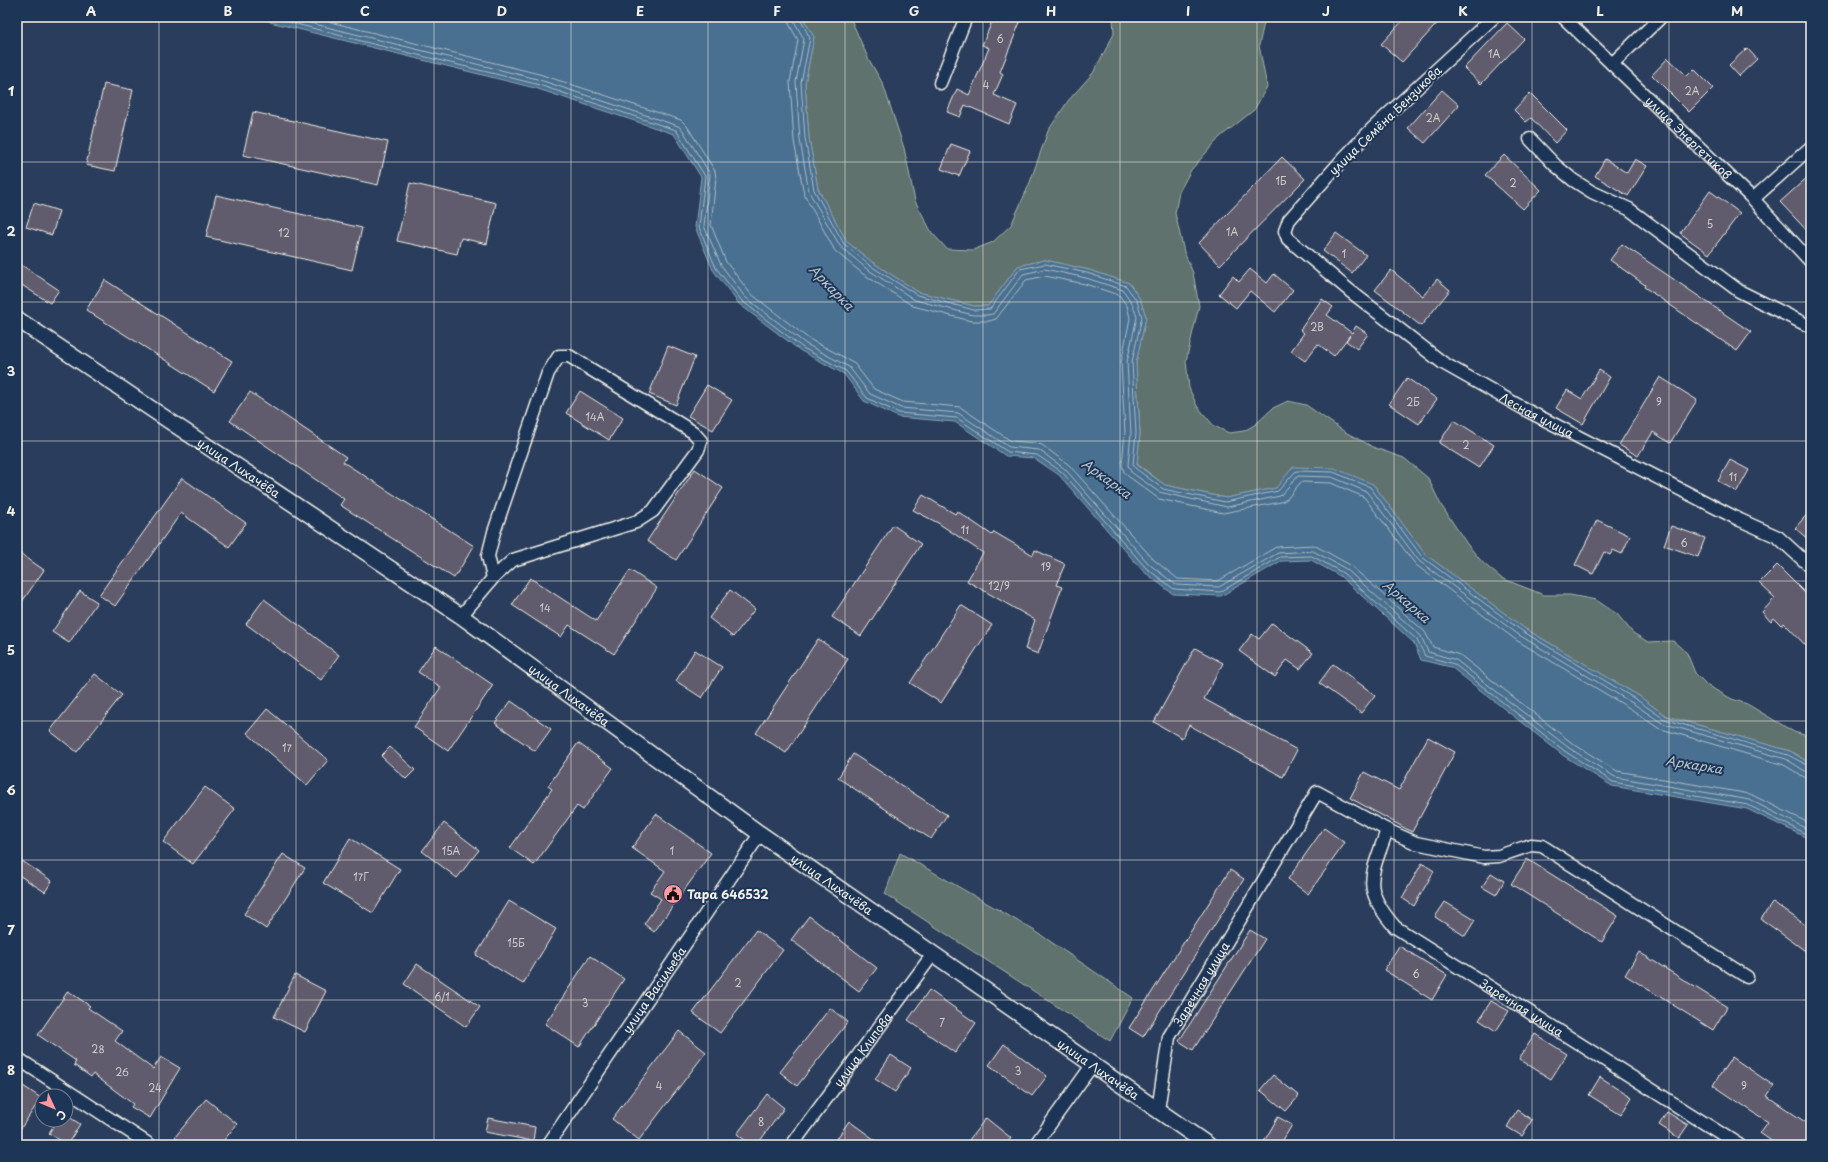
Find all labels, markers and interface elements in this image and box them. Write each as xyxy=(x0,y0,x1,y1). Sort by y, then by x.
text: A xyxy=(86,1,96,20)
text: B xyxy=(224,1,233,20)
text: C xyxy=(360,1,370,20)
text: D xyxy=(497,1,507,20)
text: E xyxy=(636,1,644,20)
text: F xyxy=(773,1,781,20)
text: G xyxy=(909,1,919,20)
text: H xyxy=(1046,1,1056,20)
text: I xyxy=(1186,1,1190,20)
text: J xyxy=(1322,1,1330,20)
text: K xyxy=(1458,1,1468,20)
text: L xyxy=(1596,1,1604,20)
text: M xyxy=(1731,1,1743,20)
house number: 6 xyxy=(996,31,1004,46)
house number: 1А xyxy=(1488,46,1500,61)
street label: улица Семёна Бензикова xyxy=(1324,61,1446,179)
house number: 4 xyxy=(983,77,990,92)
text: 1 xyxy=(8,81,14,100)
house number: 2А xyxy=(1685,83,1700,98)
street label: улица Энергетиков xyxy=(1641,92,1736,183)
house number: 2А xyxy=(1426,110,1441,125)
house number: 1Б xyxy=(1276,173,1287,188)
house number: 2 xyxy=(1509,175,1517,190)
house number: 5 xyxy=(1707,216,1713,231)
text: 2 xyxy=(6,221,16,240)
house number: 1А xyxy=(1226,224,1238,239)
house number: 12 xyxy=(278,225,290,240)
house number: 1 xyxy=(1342,246,1346,261)
water label: Аркарка xyxy=(805,260,859,315)
house number: 2В xyxy=(1310,319,1324,334)
text: 3 xyxy=(7,361,16,380)
street label: Лесная улица xyxy=(1497,388,1578,442)
house number: 2Б xyxy=(1406,394,1420,409)
house number: 9 xyxy=(1656,394,1662,409)
house number: 14А xyxy=(586,409,605,424)
street label: улица Лихачёва xyxy=(194,433,284,502)
house number: 2 xyxy=(1462,437,1470,452)
water label: Аркарка xyxy=(1078,454,1136,503)
house number: 11 xyxy=(1729,469,1737,484)
text: 4 xyxy=(7,501,16,520)
house number: 11 xyxy=(961,522,969,537)
house number: 6 xyxy=(1680,535,1688,550)
house number: 19 xyxy=(1041,559,1051,574)
water label: Аркарка xyxy=(1379,575,1436,628)
house number: 12/9 xyxy=(988,578,1010,593)
house number: 14 xyxy=(539,600,551,615)
text: 5 xyxy=(7,640,15,659)
street label: улица Лихачёва xyxy=(525,659,614,731)
house number: 17 xyxy=(282,740,293,755)
water label: Аркарка xyxy=(1664,750,1725,778)
text: 6 xyxy=(6,780,16,799)
house number: 15А xyxy=(442,843,461,858)
house number: 1 xyxy=(670,843,674,858)
street label: улица Лихачёва xyxy=(788,849,877,919)
house number: 17Г xyxy=(353,869,369,884)
public building icon: Тара 646532 xyxy=(662,883,684,905)
place label: Тара 646532 xyxy=(687,885,769,903)
text: 7 xyxy=(7,920,15,939)
house number: 15Б xyxy=(507,935,525,950)
street label: Заречная улица xyxy=(1169,938,1234,1029)
street label: улица Васильева xyxy=(618,942,690,1037)
house number: 6 xyxy=(1412,966,1420,981)
street label: Заречная улица xyxy=(1477,974,1568,1041)
house number: 2 xyxy=(734,975,742,990)
house number: 6/1 xyxy=(434,989,450,1004)
house number: 3 xyxy=(582,995,588,1010)
street label: улица Клипова xyxy=(829,1008,897,1090)
house number: 7 xyxy=(939,1015,945,1030)
street label: улица Лихачёва xyxy=(1054,1034,1143,1104)
house number: 28 xyxy=(91,1041,105,1056)
text: 8 xyxy=(7,1060,15,1079)
house number: 3 xyxy=(1015,1063,1021,1078)
house number: 26 xyxy=(115,1064,129,1079)
house number: 4 xyxy=(656,1078,663,1093)
house number: 9 xyxy=(1741,1078,1747,1093)
house number: 24 xyxy=(148,1080,162,1095)
north arrow xyxy=(34,1088,74,1128)
text: С xyxy=(53,1106,71,1124)
house number: 8 xyxy=(758,1114,764,1129)

